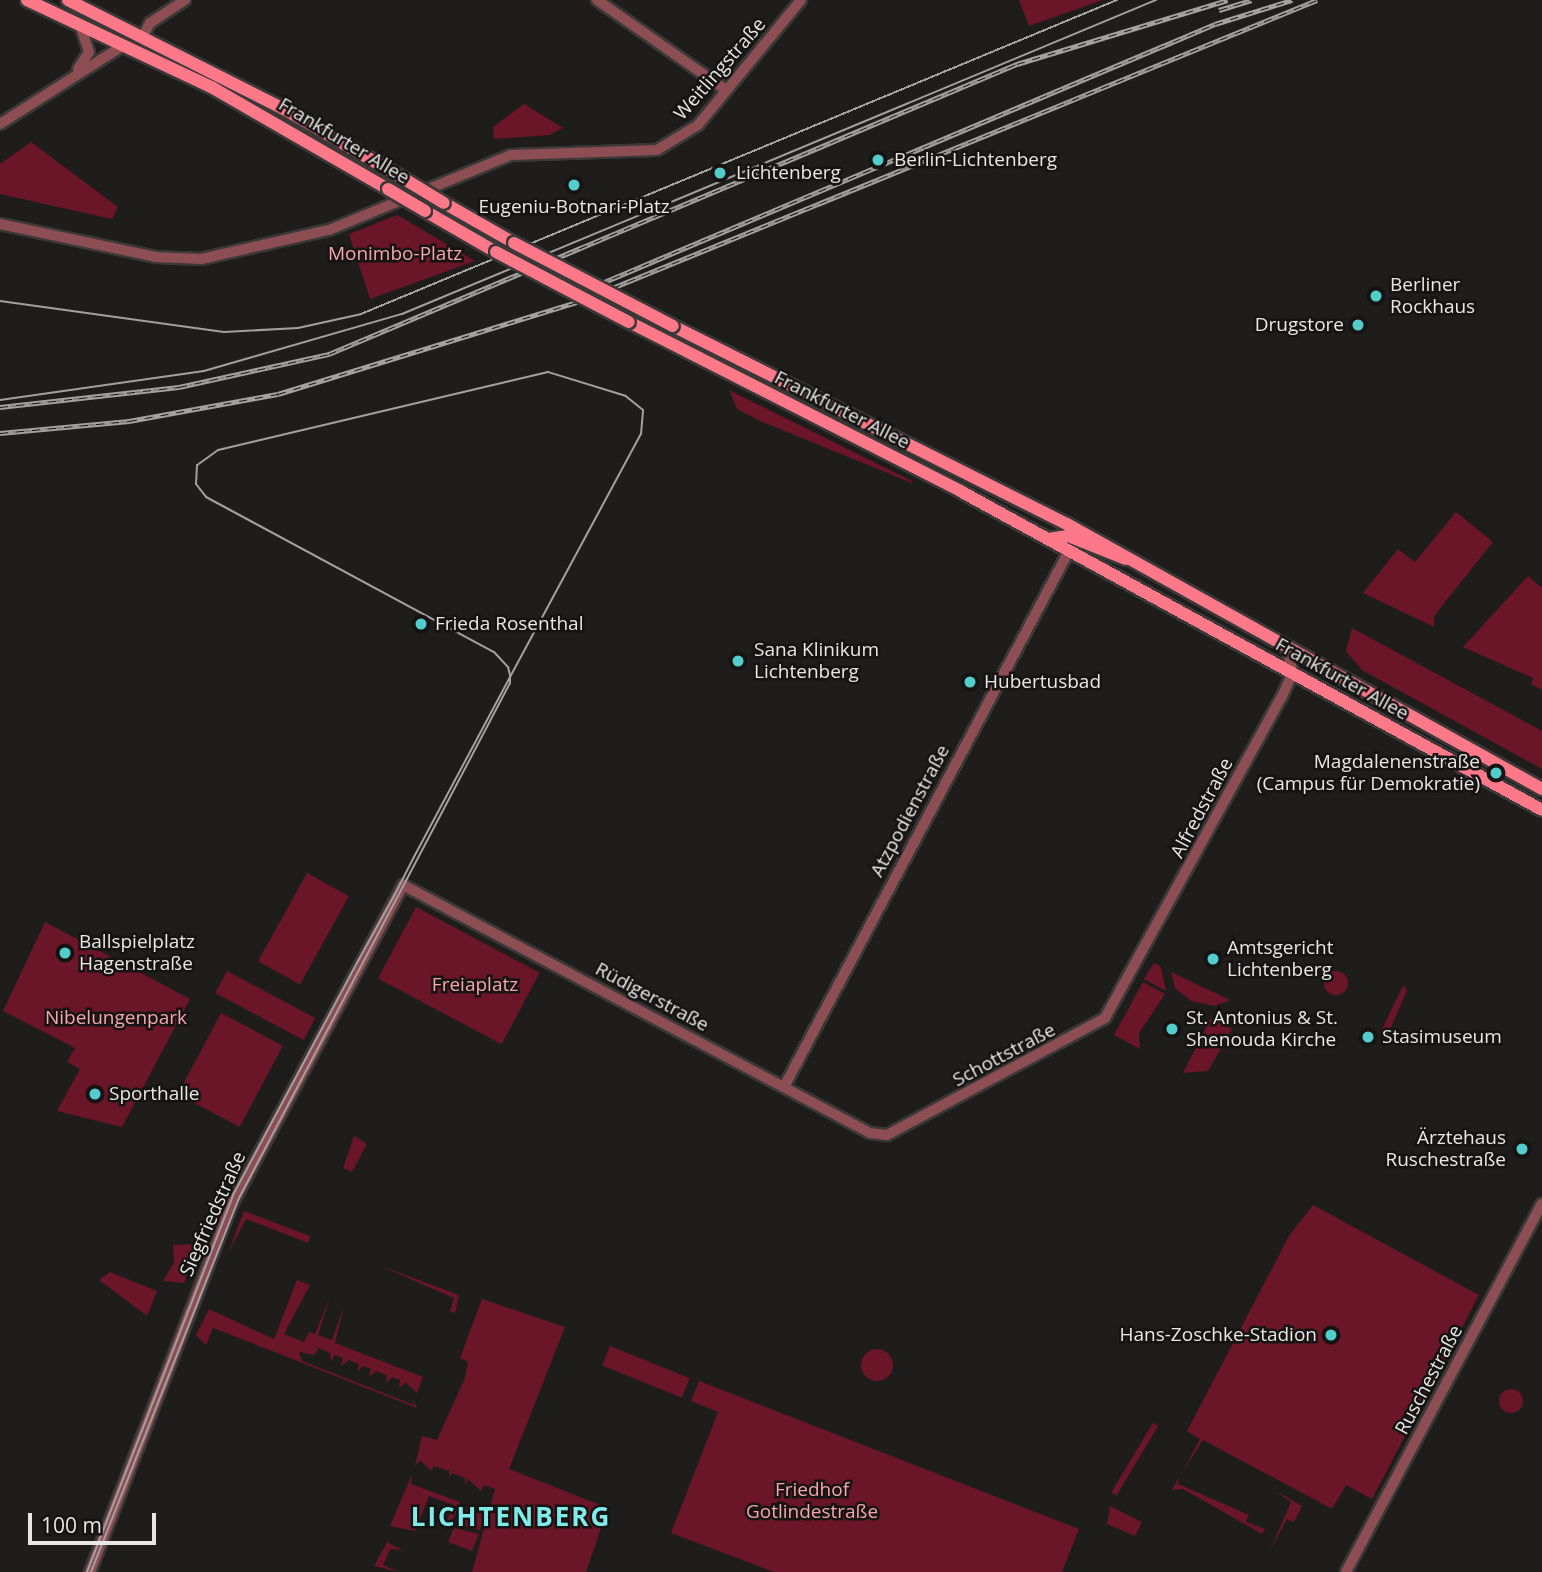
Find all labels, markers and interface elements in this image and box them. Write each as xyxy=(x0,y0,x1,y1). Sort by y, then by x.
street label: Weitlingstraße xyxy=(669,13,771,125)
street label: Frankfurter Allee xyxy=(274,93,414,189)
place label: Berlin-Lichtenberg xyxy=(894,149,1057,171)
marker: Berlin-Lichtenberg xyxy=(868,150,888,170)
place label: Lichtenberg xyxy=(736,162,841,184)
marker: Lichtenberg xyxy=(710,163,730,183)
marker: Eugeniu-Botnari-Platz xyxy=(566,177,582,193)
place label: Eugeniu-Botnari-Platz xyxy=(478,196,670,218)
park label: Monimbo-Platz xyxy=(328,243,462,265)
place label: Berliner Rockhaus xyxy=(1390,274,1475,318)
marker: Berliner Rockhaus xyxy=(1368,288,1384,304)
place label: Drugstore xyxy=(1255,314,1344,336)
marker: Drugstore xyxy=(1350,317,1366,333)
street label: Frankfurter Allee xyxy=(771,366,913,454)
place label: Frieda Rosenthal xyxy=(435,613,583,635)
marker: Frieda Rosenthal xyxy=(413,616,429,632)
street label: Frankfurter Allee xyxy=(1271,633,1413,725)
place label: Sana Klinikum Lichtenberg xyxy=(754,639,879,683)
marker: Sana Klinikum Lichtenberg xyxy=(728,651,748,671)
place label: Hubertusbad xyxy=(984,671,1101,693)
marker: Hubertusbad xyxy=(962,674,978,690)
street label: Atzpodienstraße xyxy=(866,741,954,881)
place label: Magdalenenstraße (Campus für Demokratie) xyxy=(1257,751,1480,795)
street label: Alfredstraße xyxy=(1166,754,1238,862)
marker: Magdalenenstraße (Campus für Demokratie) xyxy=(1486,763,1506,783)
place label: Ballspielplatz Hagenstraße xyxy=(79,931,195,975)
place label: Amtsgericht Lichtenberg xyxy=(1227,937,1334,981)
marker: Ballspielplatz Hagenstraße xyxy=(57,945,73,961)
marker: Amtsgericht Lichtenberg xyxy=(1205,951,1221,967)
street label: Rüdigerstraße xyxy=(591,958,713,1036)
park label: Freiaplatz xyxy=(432,974,518,996)
park label: Nibelungenpark xyxy=(45,1007,187,1029)
place label: St. Antonius & St. Shenouda Kirche xyxy=(1186,1007,1338,1051)
street label: Schottstraße xyxy=(949,1018,1059,1092)
marker: St. Antonius & St. Shenouda Kirche xyxy=(1164,1021,1180,1037)
place label: Stasimuseum xyxy=(1382,1026,1502,1048)
marker: Stasimuseum xyxy=(1360,1029,1376,1045)
place label: Sporthalle xyxy=(109,1083,199,1105)
marker: Sporthalle xyxy=(87,1086,103,1102)
place label: Ärztehaus Ruschestraße xyxy=(1385,1127,1506,1171)
marker: Ärztehaus Ruschestraße xyxy=(1512,1139,1532,1159)
street label: Siegfriedstraße xyxy=(175,1148,251,1280)
street label: Ruschestraße xyxy=(1391,1321,1467,1439)
place label: Hans-Zoschke-Stadion xyxy=(1119,1324,1317,1346)
marker: Hans-Zoschke-Stadion xyxy=(1323,1327,1339,1343)
park label: Friedhof Gotlindestraße xyxy=(746,1479,878,1523)
scale bar xyxy=(32,1498,159,1542)
district label: LICHTENBERG xyxy=(412,1501,610,1533)
text: 100 m xyxy=(41,1511,102,1539)

